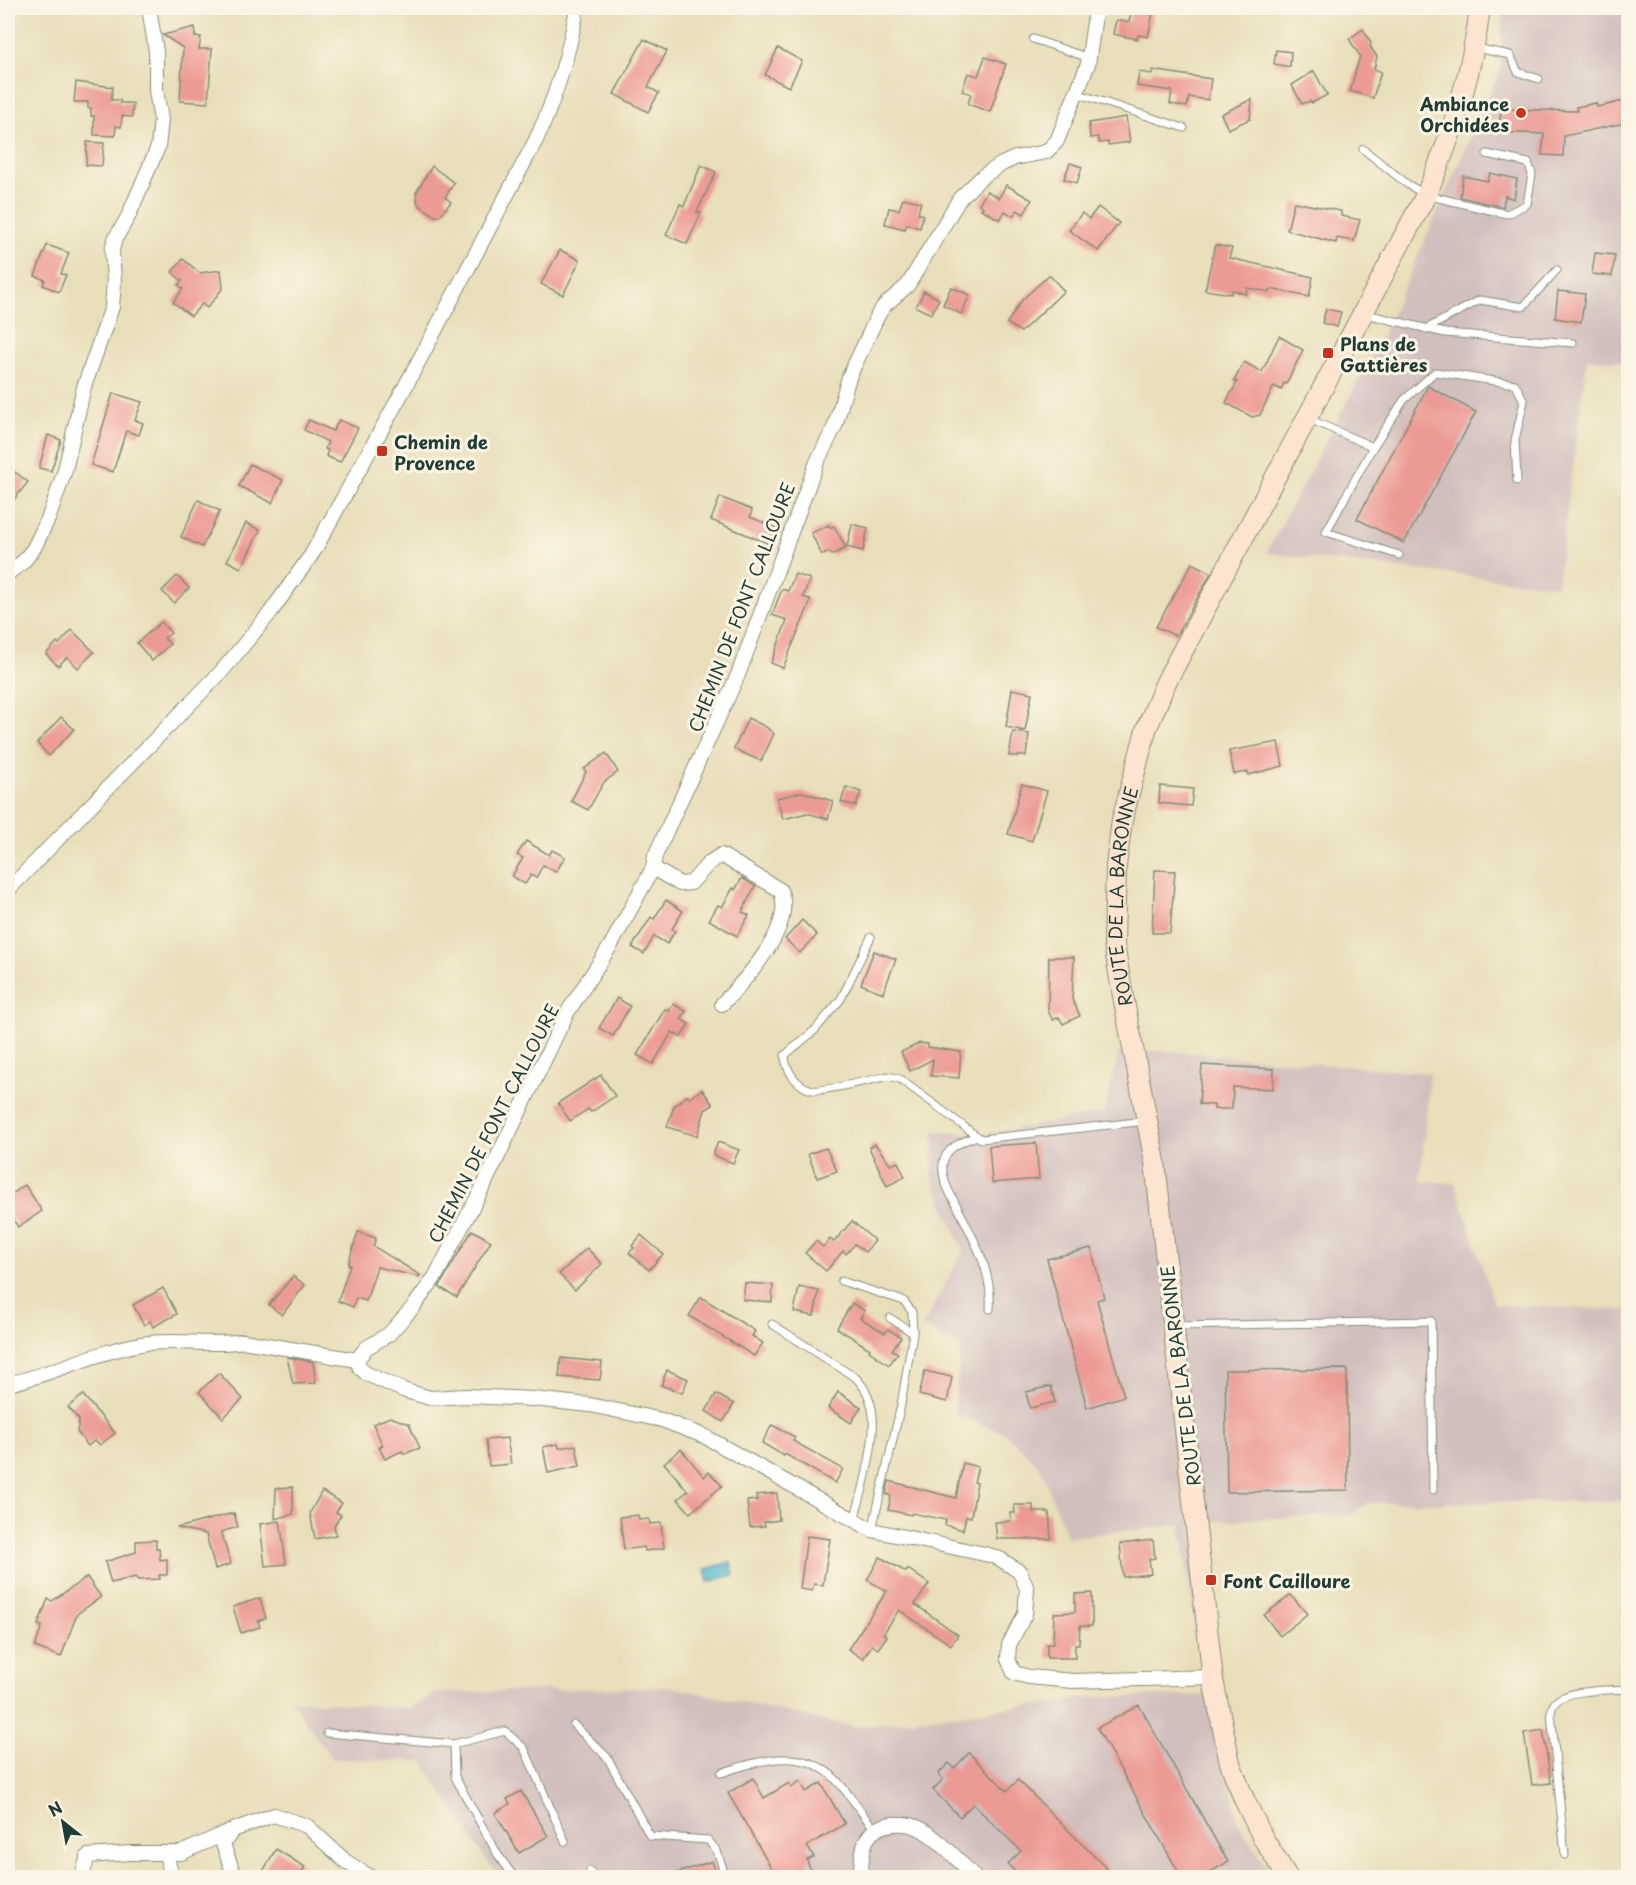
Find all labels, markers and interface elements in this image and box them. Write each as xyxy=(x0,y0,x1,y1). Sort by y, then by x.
place label: Ambiance Orchidées xyxy=(1419,90,1509,138)
marker: Ambiance Orchidées xyxy=(1514,106,1528,120)
place label: Plans de Gattières xyxy=(1340,330,1428,378)
marker: Plans de Gattières xyxy=(1321,346,1335,360)
place label: Chemin de Provence xyxy=(394,428,488,476)
marker: Chemin de Provence xyxy=(375,444,389,458)
street label: CHEMIN DE FONT CALLOURE xyxy=(681,478,801,736)
street label: ROUTE DE LA BARONNE xyxy=(1100,783,1144,1009)
street label: CHEMIN DE FONT CALLOURE xyxy=(421,999,565,1247)
street label: ROUTE DE LA BARONNE xyxy=(1153,1264,1207,1488)
place label: Font Cailloure xyxy=(1223,1567,1351,1594)
marker: Font Cailloure xyxy=(1204,1573,1218,1587)
north arrow xyxy=(33,1792,93,1852)
text: N xyxy=(43,1795,66,1822)

